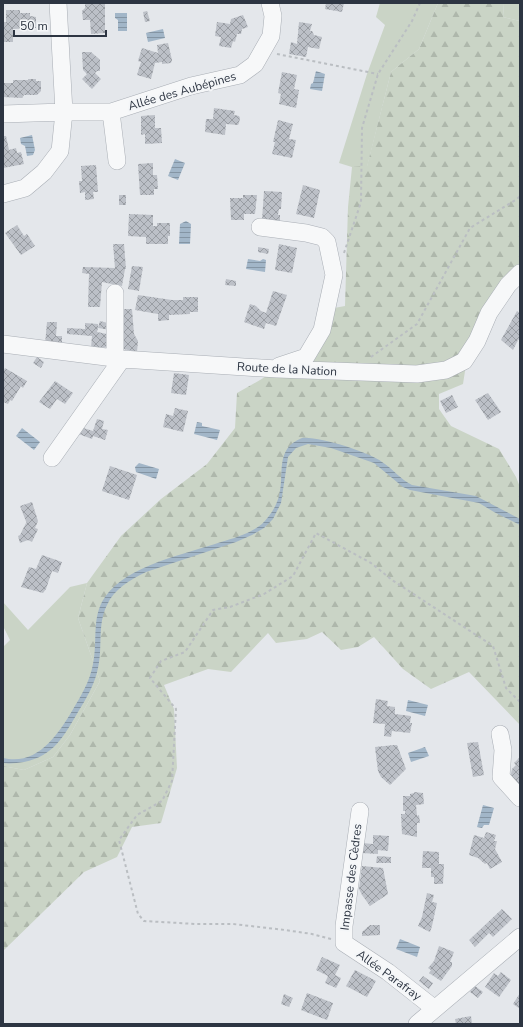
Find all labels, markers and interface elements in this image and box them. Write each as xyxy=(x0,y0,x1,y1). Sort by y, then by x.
scale bar xyxy=(14,12,106,38)
text: 50 m xyxy=(20,18,48,34)
street label: Allée des Aubépines xyxy=(126,68,238,114)
street label: Route de la Nation xyxy=(237,358,337,380)
street label: Impasse des Cèdres xyxy=(337,823,366,931)
street label: Allée Parafray xyxy=(353,946,425,1004)

